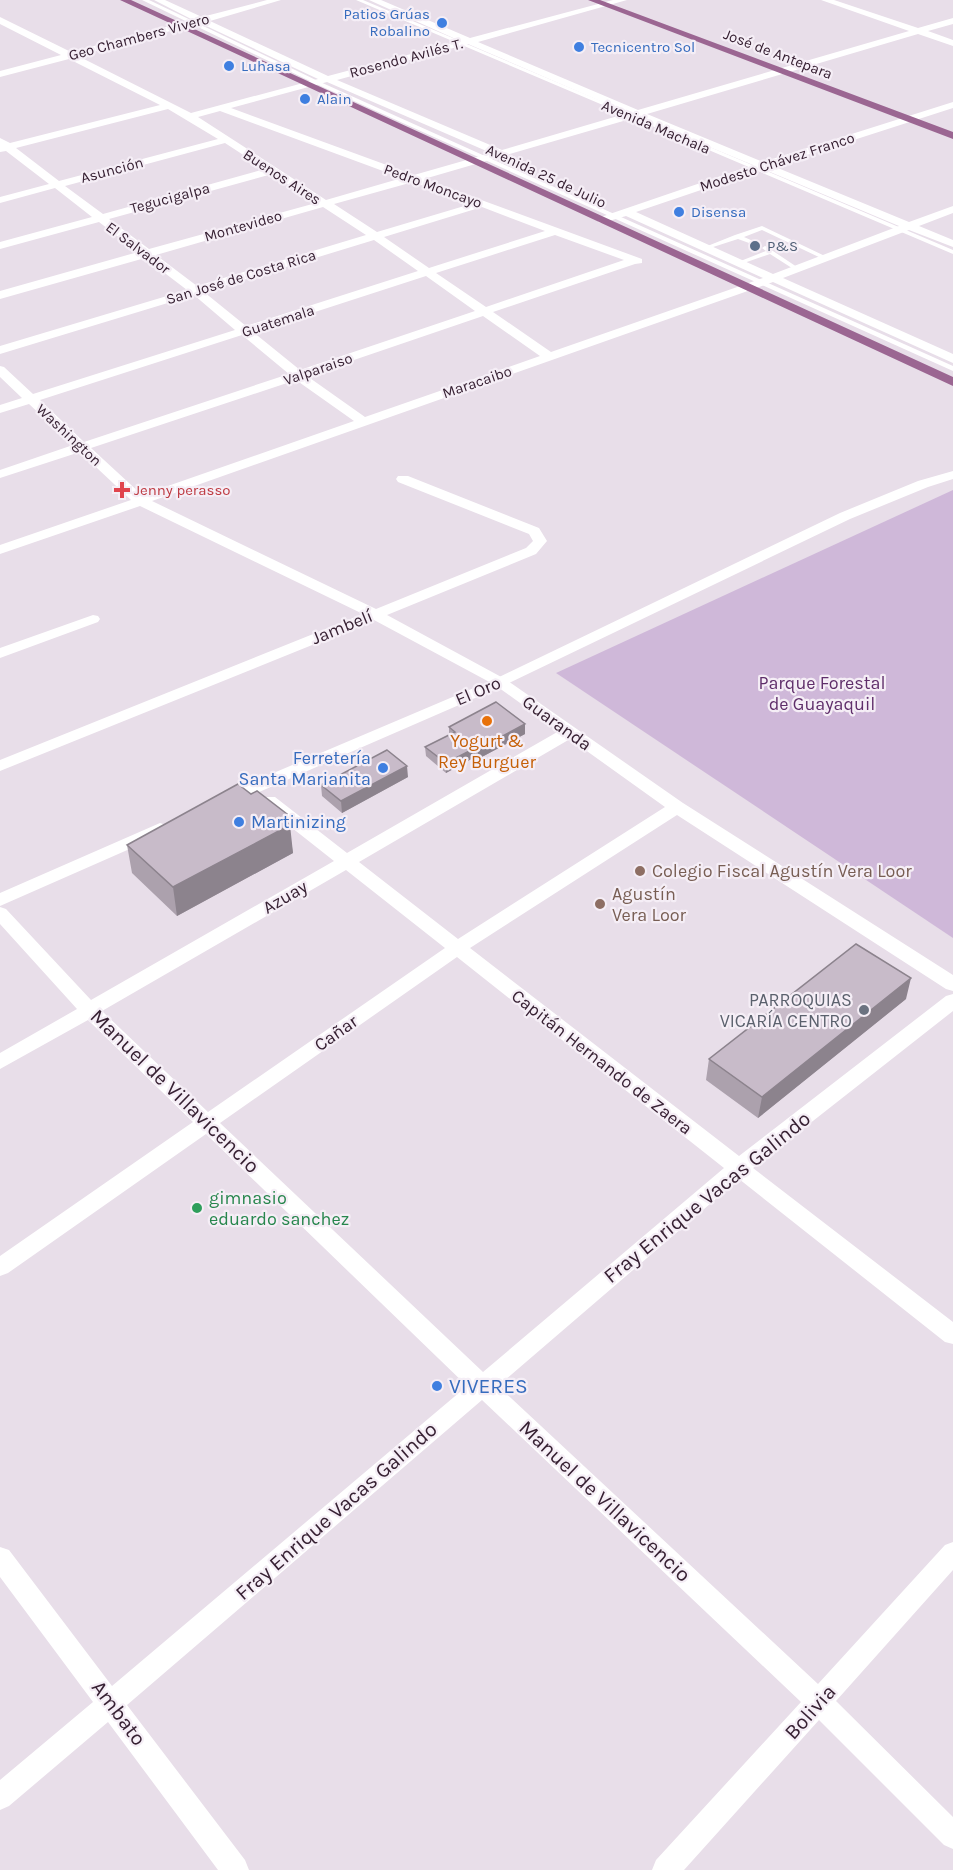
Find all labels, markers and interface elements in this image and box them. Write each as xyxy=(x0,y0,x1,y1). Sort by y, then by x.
place label: Patios Grúas Robalino xyxy=(343,5,430,40)
street label: Geo Chambers Vivero xyxy=(67,10,211,64)
marker: Patios Grúas Robalino xyxy=(435,16,449,30)
street label: José de Antepara xyxy=(721,25,835,83)
street label: Rosendo Avilés T. xyxy=(347,34,465,82)
place label: Tecnicentro Sol xyxy=(591,38,695,56)
marker: Tecnicentro Sol xyxy=(572,40,586,54)
place label: Luhasa xyxy=(241,57,291,75)
marker: Luhasa xyxy=(222,59,236,73)
place label: Alain xyxy=(317,90,352,108)
marker: Alain xyxy=(298,92,312,106)
street label: Avenida Machala xyxy=(599,96,713,158)
street label: Modesto Chávez Franco xyxy=(697,128,857,196)
street label: Avenida 25 de Julio xyxy=(483,140,609,212)
street label: Buenos Aires xyxy=(240,145,324,209)
street label: Asunción xyxy=(79,153,145,187)
street label: Pedro Moncayo xyxy=(381,160,485,212)
street label: Tegucigalpa xyxy=(128,179,212,217)
place label: Disensa xyxy=(691,203,746,221)
marker: Disensa xyxy=(672,205,686,219)
street label: Montevideo xyxy=(202,206,284,246)
street label: El Salvador xyxy=(102,218,174,278)
place label: P&S xyxy=(767,237,798,255)
marker: P&S xyxy=(748,239,762,253)
street label: San José de Costa Rica xyxy=(164,246,318,308)
street label: Guatemala xyxy=(240,301,316,341)
street label: Valparaiso xyxy=(281,349,355,389)
street label: Maracaibo xyxy=(440,362,514,402)
street label: Washington xyxy=(33,400,105,470)
place label: Jenny perasso xyxy=(134,481,231,499)
marker: Jenny perasso xyxy=(115,483,129,497)
street label: Jambelí xyxy=(308,605,377,649)
street label: El Oro xyxy=(452,672,504,710)
park label: Parque Forestal de Guayaquil xyxy=(758,672,886,715)
street label: Guaranda xyxy=(518,691,596,755)
marker: Yogurt & Rey Burguer xyxy=(480,714,494,728)
place label: Yogurt & Rey Burguer xyxy=(438,730,537,773)
place label: Ferretería Santa Marianita xyxy=(239,747,371,790)
marker: Ferretería Santa Marianita xyxy=(376,761,390,775)
place label: Martinizing xyxy=(251,811,346,833)
marker: Martinizing xyxy=(232,815,246,829)
place label: Colegio Fiscal Agustín Vera Loor xyxy=(652,860,912,882)
marker: Colegio Fiscal Agustín Vera Loor xyxy=(633,864,647,878)
street label: Azuay xyxy=(259,875,312,919)
place label: Agustín Vera Loor xyxy=(612,883,687,926)
marker: Agustín Vera Loor xyxy=(593,897,607,911)
street label: Capitán Hernando de Zaera xyxy=(507,985,697,1139)
place label: PARROQUIAS VICARÍA CENTRO xyxy=(720,989,852,1032)
marker: PARROQUIAS VICARÍA CENTRO xyxy=(857,1003,871,1017)
street label: Manuel de Villavicencio xyxy=(85,1004,265,1178)
street label: Cañar xyxy=(310,1010,362,1056)
street label: Fray Enrique Vacas Galindo xyxy=(599,1106,815,1288)
place label: gimnasio eduardo sanchez xyxy=(209,1187,349,1230)
marker: gimnasio eduardo sanchez xyxy=(190,1201,204,1215)
place label: VIVERES xyxy=(449,1374,528,1398)
marker: VIVERES xyxy=(430,1379,444,1393)
street label: Manuel de Villavicencio xyxy=(514,1415,696,1587)
street label: Fray Enrique Vacas Galindo xyxy=(230,1417,442,1605)
street label: Ambato xyxy=(87,1676,151,1750)
street label: Bolivia xyxy=(779,1680,841,1744)

